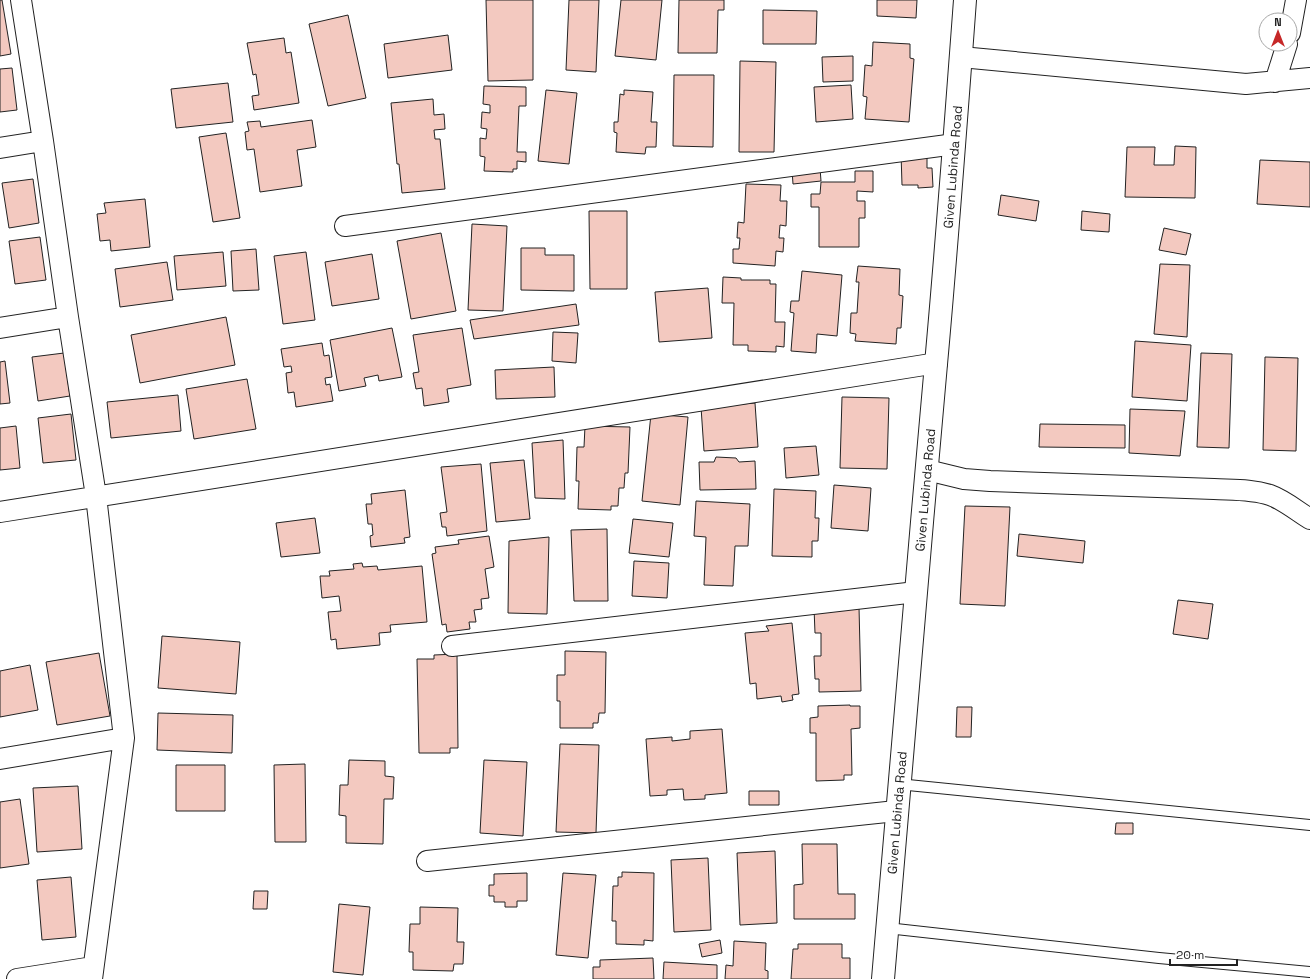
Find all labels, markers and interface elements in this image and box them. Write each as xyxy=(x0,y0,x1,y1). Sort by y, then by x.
north arrow xyxy=(1258,12,1298,52)
text: N xyxy=(1274,15,1282,29)
street label: Given Lubinda Road xyxy=(939,105,966,229)
street label: Given Lubinda Road xyxy=(911,428,939,552)
street label: Given Lubinda Road xyxy=(883,750,910,875)
scale bar xyxy=(1170,941,1237,967)
text: 20 m xyxy=(1176,947,1204,963)

